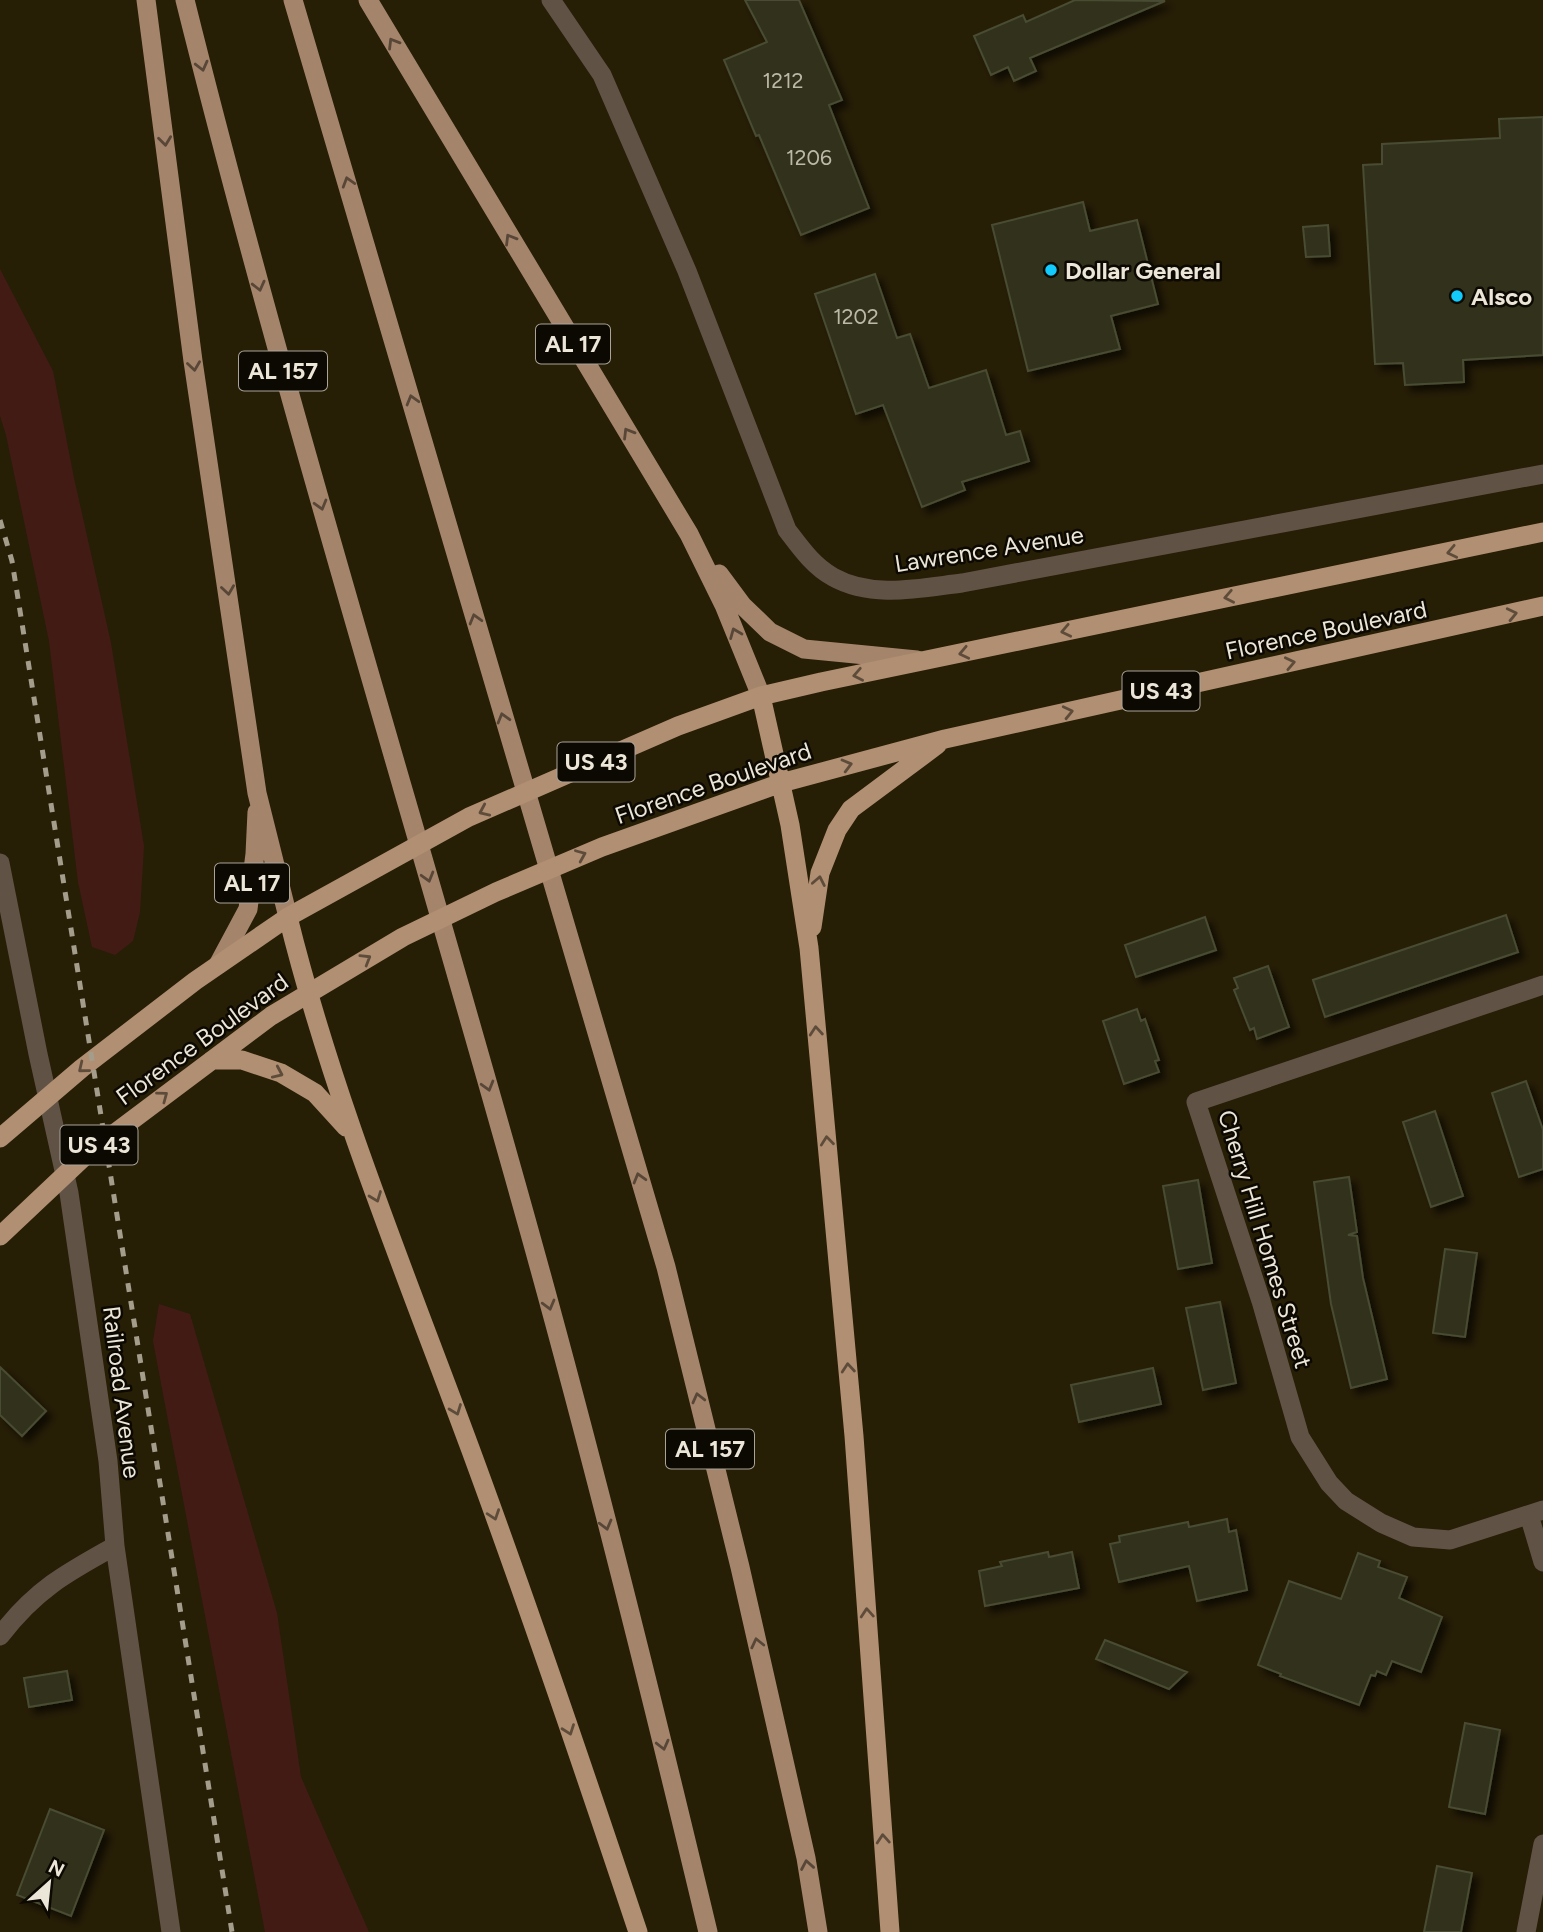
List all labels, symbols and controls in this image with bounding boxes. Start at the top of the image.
one-way arrow [389,38,402,51]
one-way arrow [194,60,208,72]
house number: 1212 [763,68,803,93]
one-way arrow [157,135,172,146]
house number: 1206 [786,145,832,170]
one-way arrow [341,176,356,188]
one-way arrow [505,233,518,246]
place label: Dollar General [1065,256,1221,285]
marker: Dollar General [1043,262,1059,278]
one-way arrow [251,280,265,292]
place label: Alsco [1471,282,1532,311]
marker: Alsco [1449,288,1465,304]
house number: 1202 [833,304,879,329]
road number: AL 17 [536,324,610,364]
road number: AL 157 [239,352,327,390]
one-way arrow [186,360,201,372]
one-way arrow [406,394,421,406]
one-way arrow [623,428,636,441]
one-way arrow [313,499,328,511]
street label: Lawrence Avenue [892,520,1086,578]
one-way arrow [1446,543,1458,558]
one-way arrow [220,584,235,596]
one-way arrow [1223,588,1235,603]
street label: Florence Boulevard [1222,594,1430,666]
one-way arrow [1506,608,1518,622]
one-way arrow [468,613,483,625]
one-way arrow [1060,622,1072,637]
one-way arrow [730,628,744,640]
one-way arrow [958,644,970,659]
one-way arrow [1284,657,1296,672]
one-way arrow [852,666,864,681]
road number: US 43 [1122,671,1200,710]
one-way arrow [1062,706,1074,720]
one-way arrow [497,712,512,724]
street label: Florence Boulevard [611,736,815,830]
road number: US 43 [558,742,634,782]
one-way arrow [841,759,853,774]
one-way arrow [479,803,491,817]
one-way arrow [574,850,586,864]
road number: AL 17 [215,863,289,902]
one-way arrow [420,871,434,883]
one-way arrow [811,875,826,887]
one-way arrow [359,954,372,967]
street label: Florence Boulevard [110,967,294,1111]
one-way arrow [809,1025,824,1037]
one-way arrow [78,1060,91,1072]
one-way arrow [271,1065,283,1079]
one-way arrow [479,1079,494,1091]
one-way arrow [155,1092,168,1104]
street label: Cherry Hill Homes Street [1212,1106,1318,1372]
road number: US 43 [60,1126,138,1164]
one-way arrow [820,1136,835,1147]
one-way arrow [633,1172,648,1184]
one-way arrow [367,1191,381,1203]
one-way arrow [541,1299,555,1311]
street label: Railroad Avenue [97,1304,147,1480]
one-way arrow [841,1362,856,1373]
one-way arrow [692,1392,706,1404]
one-way arrow [448,1404,462,1416]
road number: AL 157 [666,1430,754,1468]
one-way arrow [486,1509,500,1521]
one-way arrow [598,1519,612,1531]
one-way arrow [860,1607,875,1618]
one-way arrow [751,1637,765,1649]
one-way arrow [561,1723,575,1735]
one-way arrow [655,1739,669,1751]
one-way arrow [876,1834,891,1845]
north arrow [14,1848,84,1918]
text: N [45,1855,68,1882]
one-way arrow [800,1859,815,1871]

